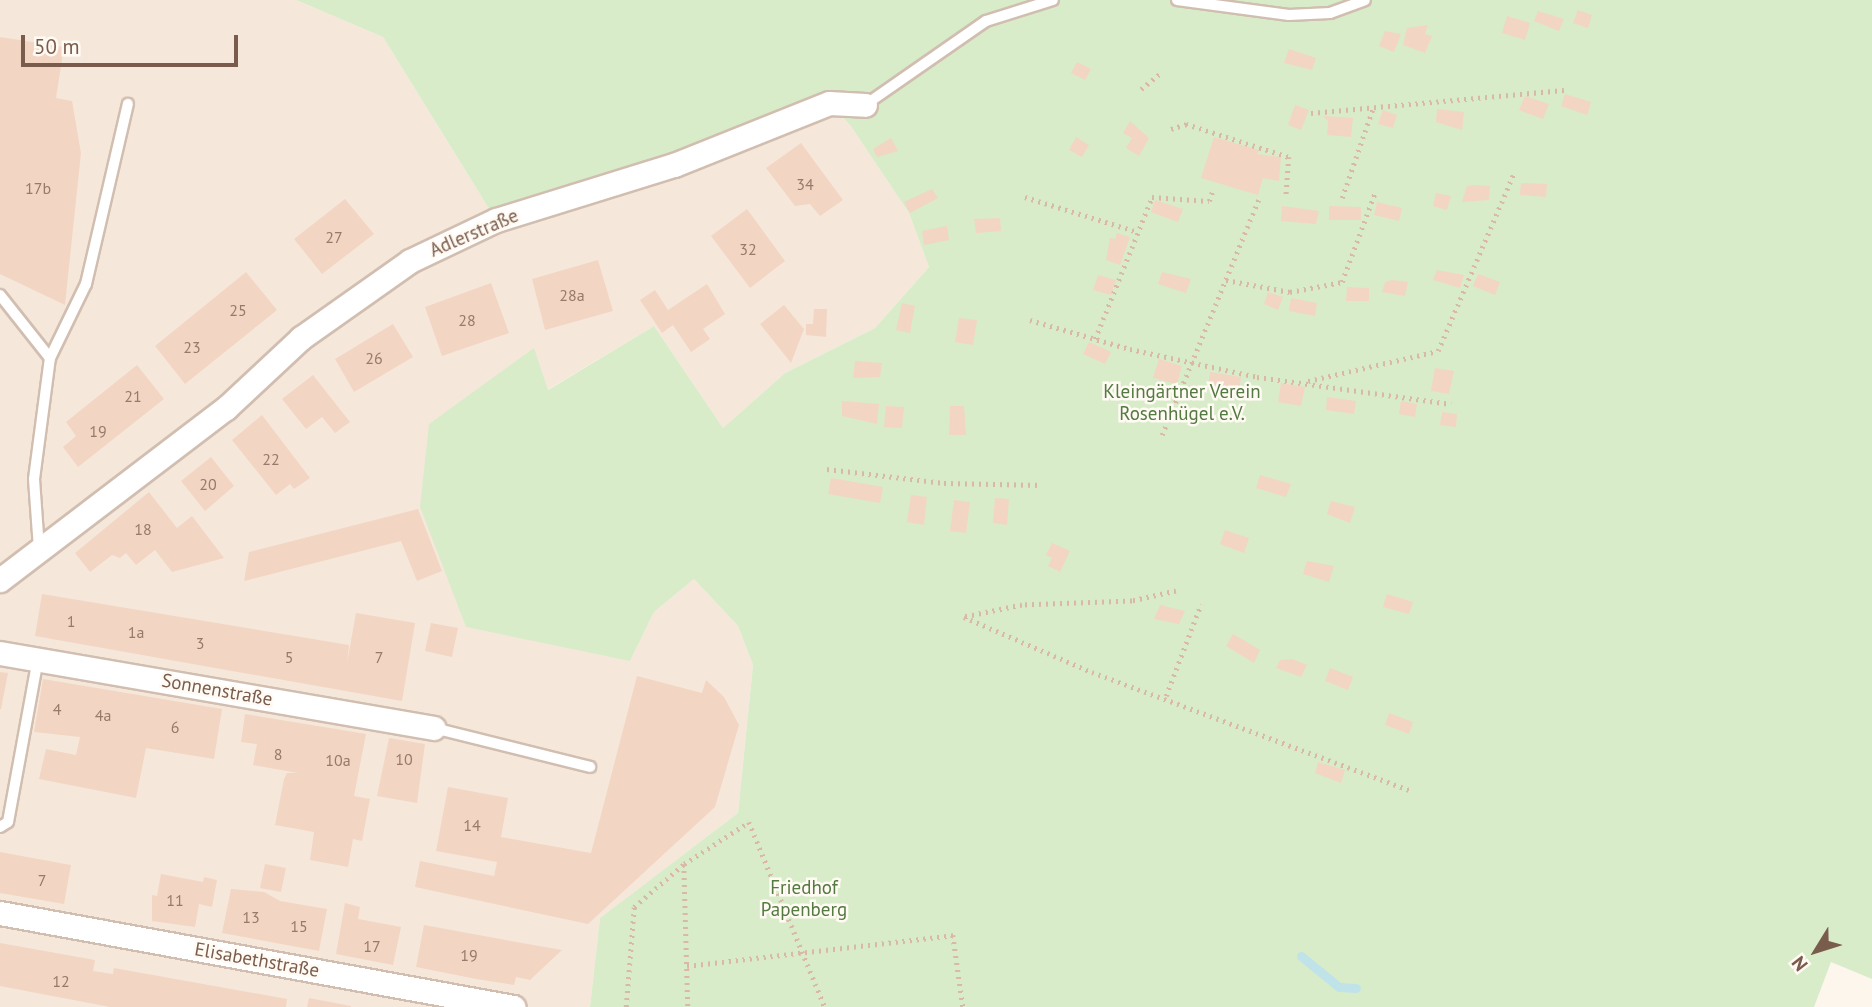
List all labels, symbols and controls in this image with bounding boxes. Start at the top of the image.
scale bar [24,21,242,65]
text: 50 m [34,33,80,60]
house number: 34 [796,174,814,194]
house number: 17b [25,178,51,198]
street label: Adlerstraße [426,204,522,262]
house number: 27 [325,227,343,247]
house number: 32 [739,239,757,259]
house number: 28a [559,285,585,305]
house number: 25 [229,300,247,320]
house number: 28 [458,310,476,330]
house number: 23 [183,337,201,357]
house number: 26 [365,348,383,368]
park label: Kleingärtner Verein Rosenhügel e.V. [1103,381,1261,425]
house number: 21 [124,386,142,406]
house number: 19 [89,421,107,441]
house number: 22 [262,449,280,469]
house number: 20 [199,474,217,494]
house number: 18 [134,519,152,539]
house number: 1 [67,611,75,631]
house number: 1a [128,622,144,642]
house number: 3 [196,633,204,653]
house number: 5 [285,647,293,667]
house number: 7 [375,647,383,667]
street label: Sonnenstraße [160,669,274,711]
house number: 4 [53,699,61,719]
house number: 4a [95,705,111,725]
house number: 6 [171,717,179,737]
house number: 8 [274,744,282,764]
house number: 10 [395,749,413,769]
house number: 10a [325,750,351,770]
house number: 14 [463,815,481,835]
house number: 7 [38,870,46,890]
park label: Friedhof Papenberg [761,877,847,921]
house number: 11 [166,890,184,910]
house number: 13 [242,907,260,927]
house number: 15 [290,916,308,936]
north arrow [1781,916,1851,986]
house number: 17 [363,936,381,956]
street label: Elisabethstraße [193,938,321,982]
house number: 19 [460,945,478,965]
text: N [1786,952,1813,976]
house number: 12 [52,971,70,991]

